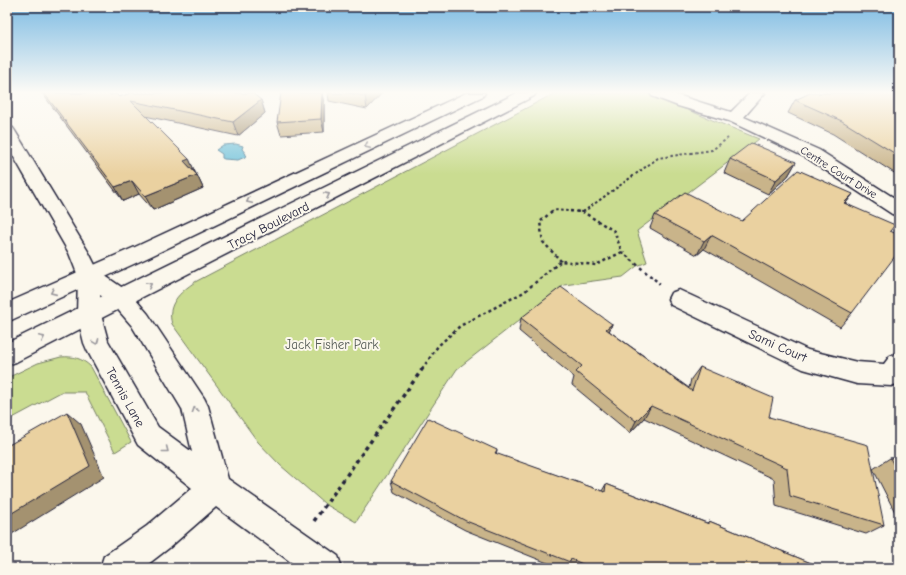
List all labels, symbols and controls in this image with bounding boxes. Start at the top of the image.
one-way arrow [363,141,371,149]
street label: Centre Court Drive [798,144,880,201]
one-way arrow [323,192,331,200]
one-way arrow [246,196,253,204]
street label: Tracy Boulevard [225,198,311,252]
one-way arrow [145,282,152,290]
one-way arrow [50,287,57,295]
street label: Sami Court [746,326,810,366]
one-way arrow [38,335,45,343]
park label: Jack Fisher Park [285,337,379,352]
one-way arrow [92,338,100,345]
street label: Tennis Lane [103,365,148,430]
one-way arrow [191,406,200,413]
one-way arrow [161,445,168,452]

